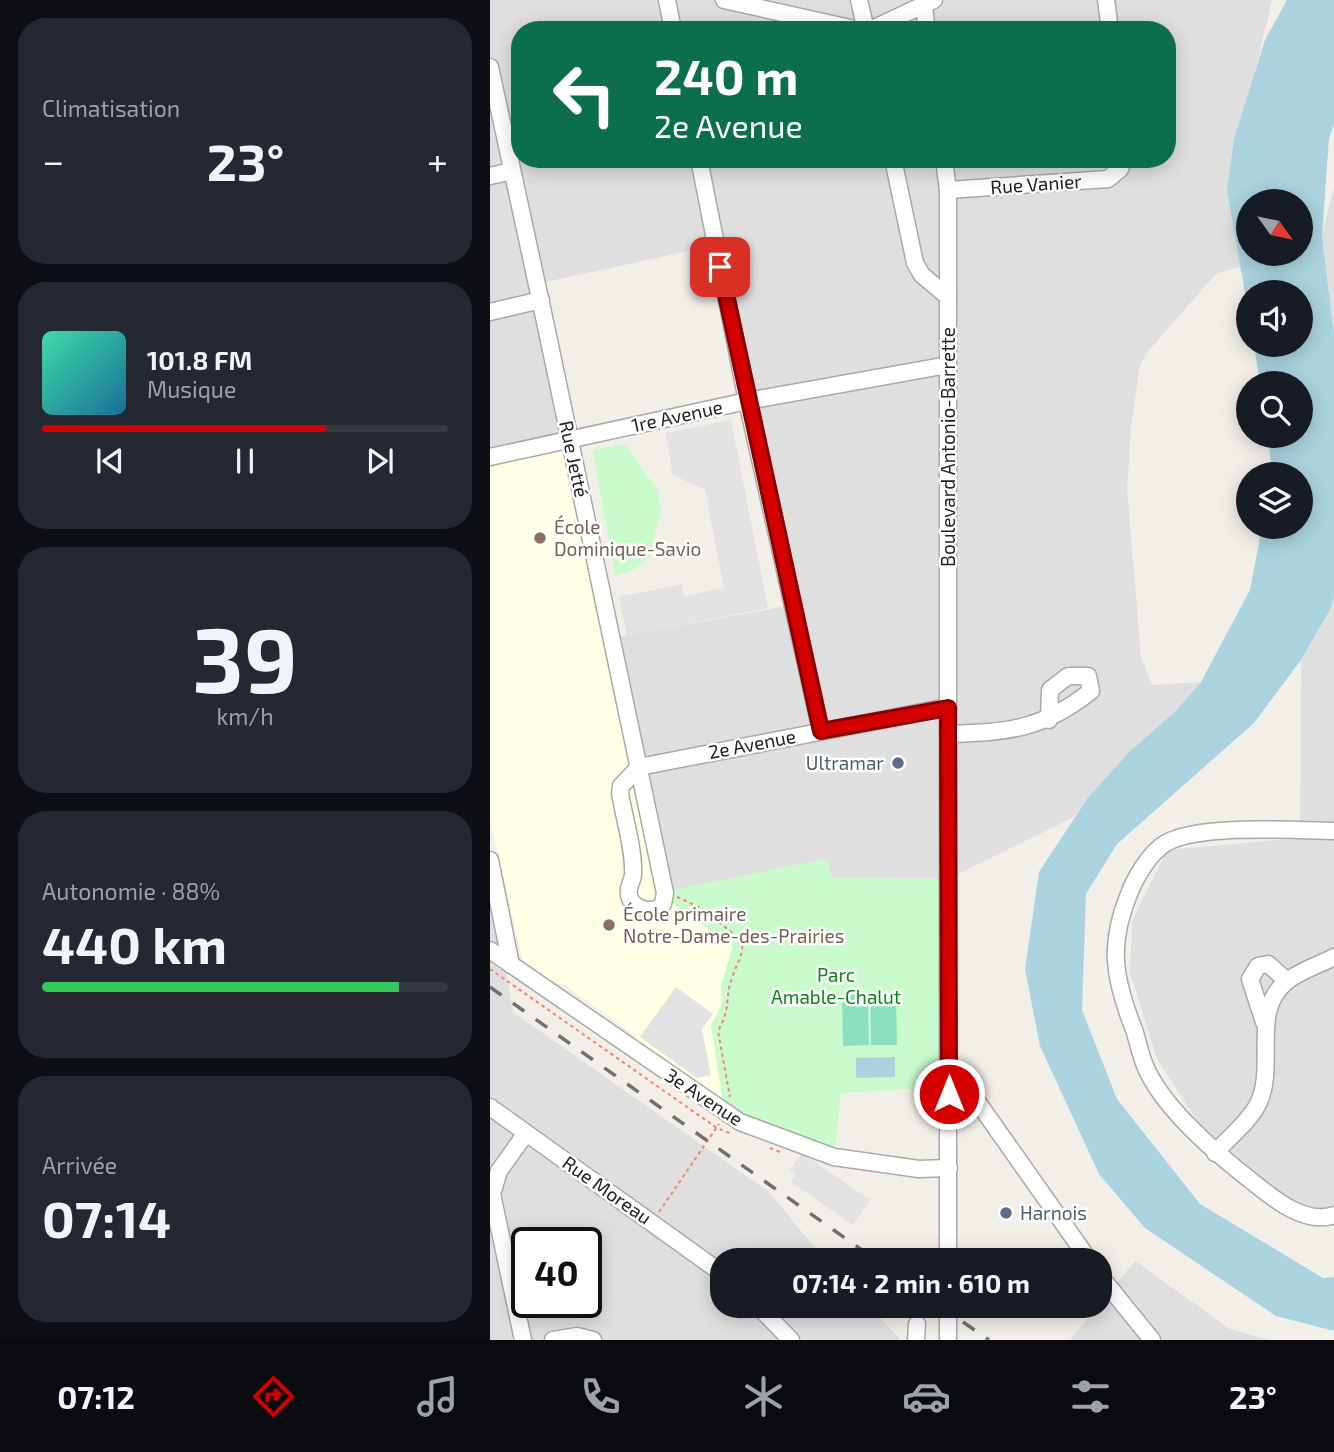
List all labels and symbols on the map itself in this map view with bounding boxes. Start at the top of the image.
street label: Rue Vanier [989,169,1083,198]
north arrow [1236,189,1312,266]
pin [690,237,750,297]
street label: Boulevard Antonio-Barrette [936,327,959,567]
street label: 1re Avenue [629,395,725,436]
street label: Rue Jetté [555,418,594,499]
place label: École Dominique-Savio [554,515,701,560]
marker: École Dominique-Savio [532,530,548,546]
street label: 2e Avenue [706,724,797,763]
place label: Ultramar [806,751,884,774]
marker: Ultramar [890,755,906,771]
place label: École primaire Notre-Dame-des-Prairies [623,902,844,947]
marker: École primaire Notre-Dame-des-Prairies [601,917,617,933]
park label: Parc Amable-Chalut [771,963,901,1008]
position arrow [912,1057,986,1131]
street label: 3e Avenue [661,1063,748,1130]
street label: Rue Moreau [558,1151,656,1229]
place label: Harnois [1020,1201,1087,1224]
marker: Harnois [998,1205,1014,1221]
speed limit sign: 40 [511,1227,602,1318]

